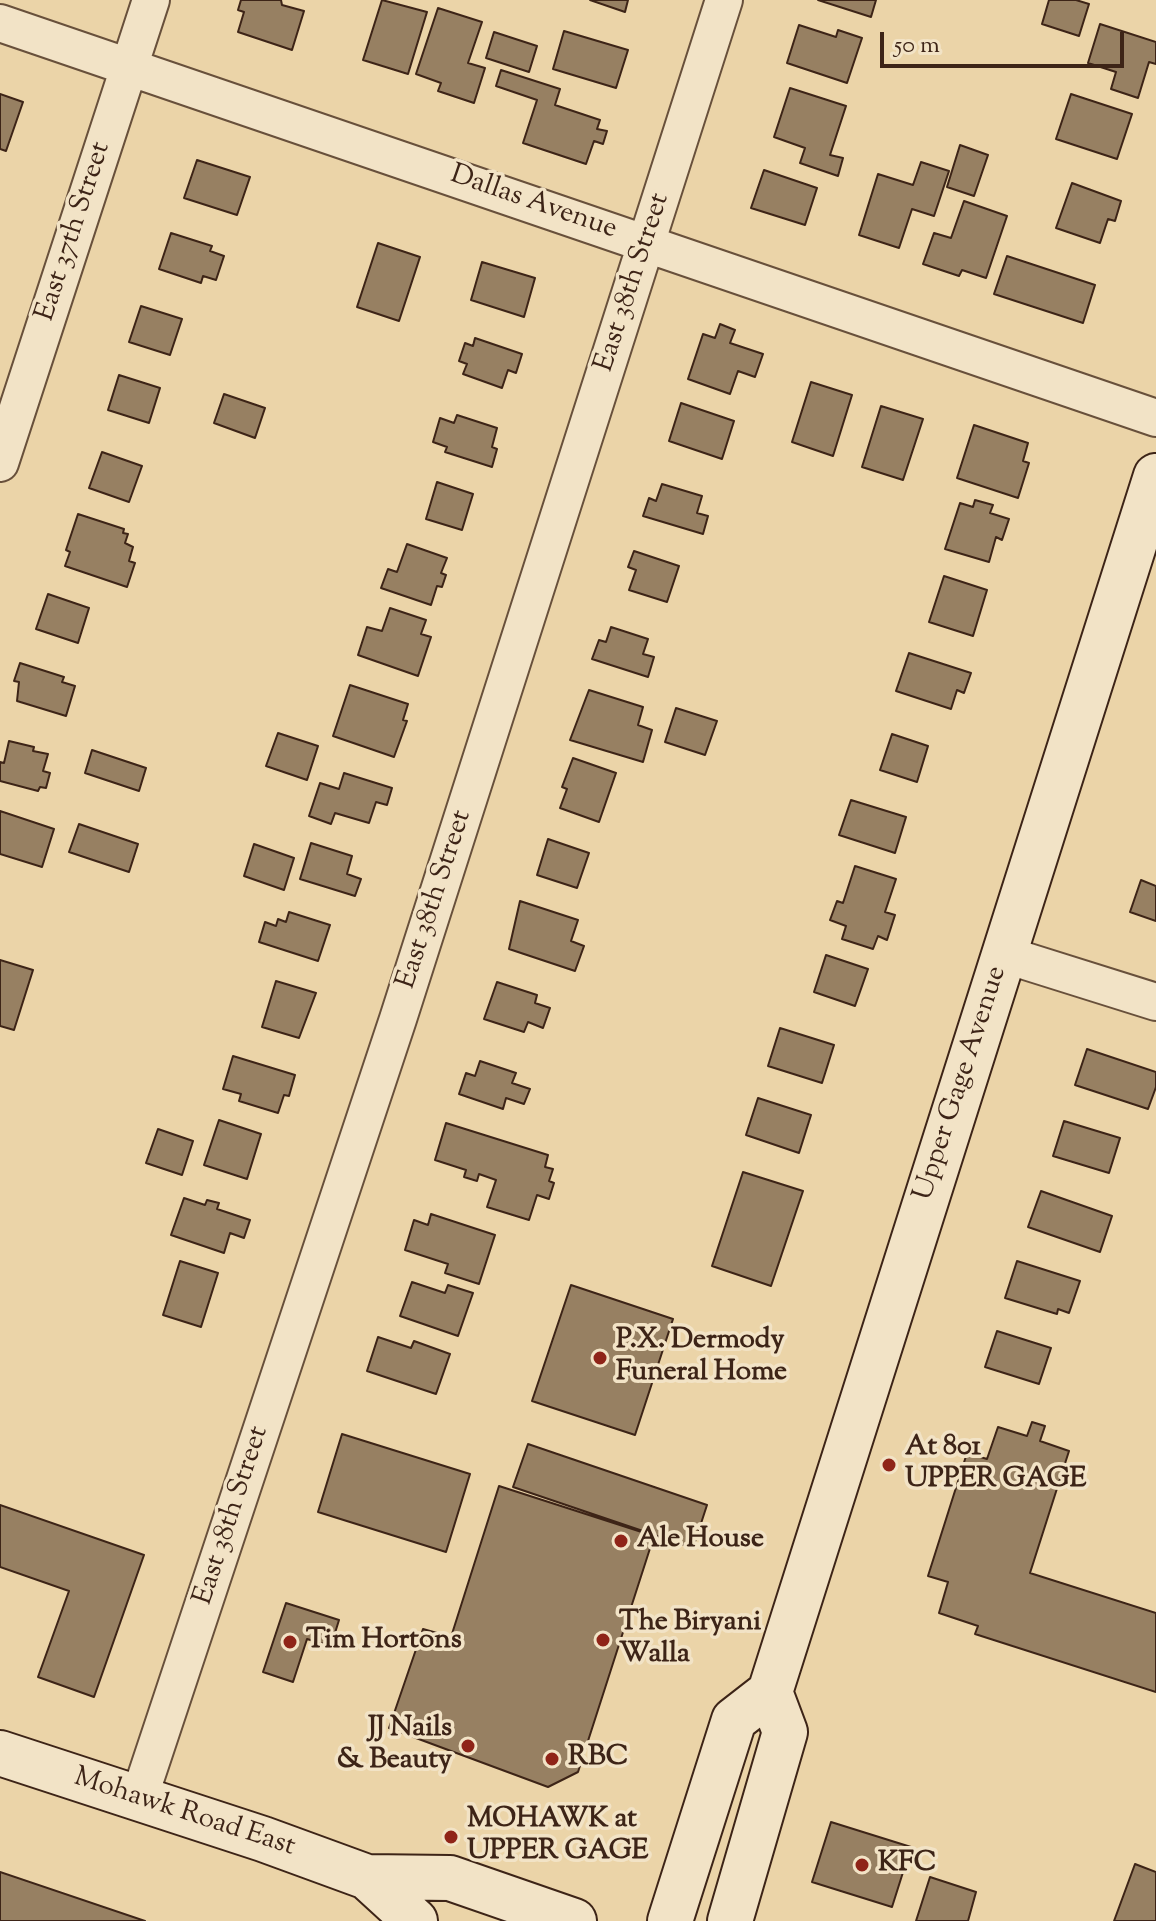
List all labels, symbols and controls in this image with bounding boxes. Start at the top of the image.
scale bar [884,16,1128,66]
text: 50 m [894,29,940,63]
street label: East 37th Street [30,138,120,326]
street label: Dallas Avenue [445,160,621,248]
street label: East 38th Street [589,189,679,377]
street label: East 38th Street [391,806,481,994]
street label: Upper Gage Avenue [908,962,1016,1206]
place label: P.X. Dermody Funeral Home [616,1325,787,1391]
marker: P.X. Dermody Funeral Home [591,1349,609,1367]
street label: East 38th Street [188,1422,278,1610]
place label: At 801 UPPER GAGE [905,1432,1086,1498]
marker: At 801 UPPER GAGE [880,1456,898,1474]
place label: Ale House [637,1524,764,1558]
marker: Ale House [612,1532,630,1550]
place label: The Biryani Walla [619,1607,761,1673]
place label: Tim Hortons [306,1625,462,1659]
marker: The Biryani Walla [594,1631,612,1649]
marker: Tim Hortons [281,1633,299,1651]
place label: JJ Nails & Beauty [337,1713,452,1779]
marker: JJ Nails & Beauty [459,1737,477,1755]
place label: RBC [568,1742,628,1776]
marker: RBC [543,1750,561,1768]
street label: Mohawk Road East [69,1762,299,1866]
place label: MOHAWK at UPPER GAGE [467,1804,648,1870]
marker: MOHAWK at UPPER GAGE [442,1828,460,1846]
place label: KFC [878,1848,936,1882]
marker: KFC [853,1856,871,1874]

